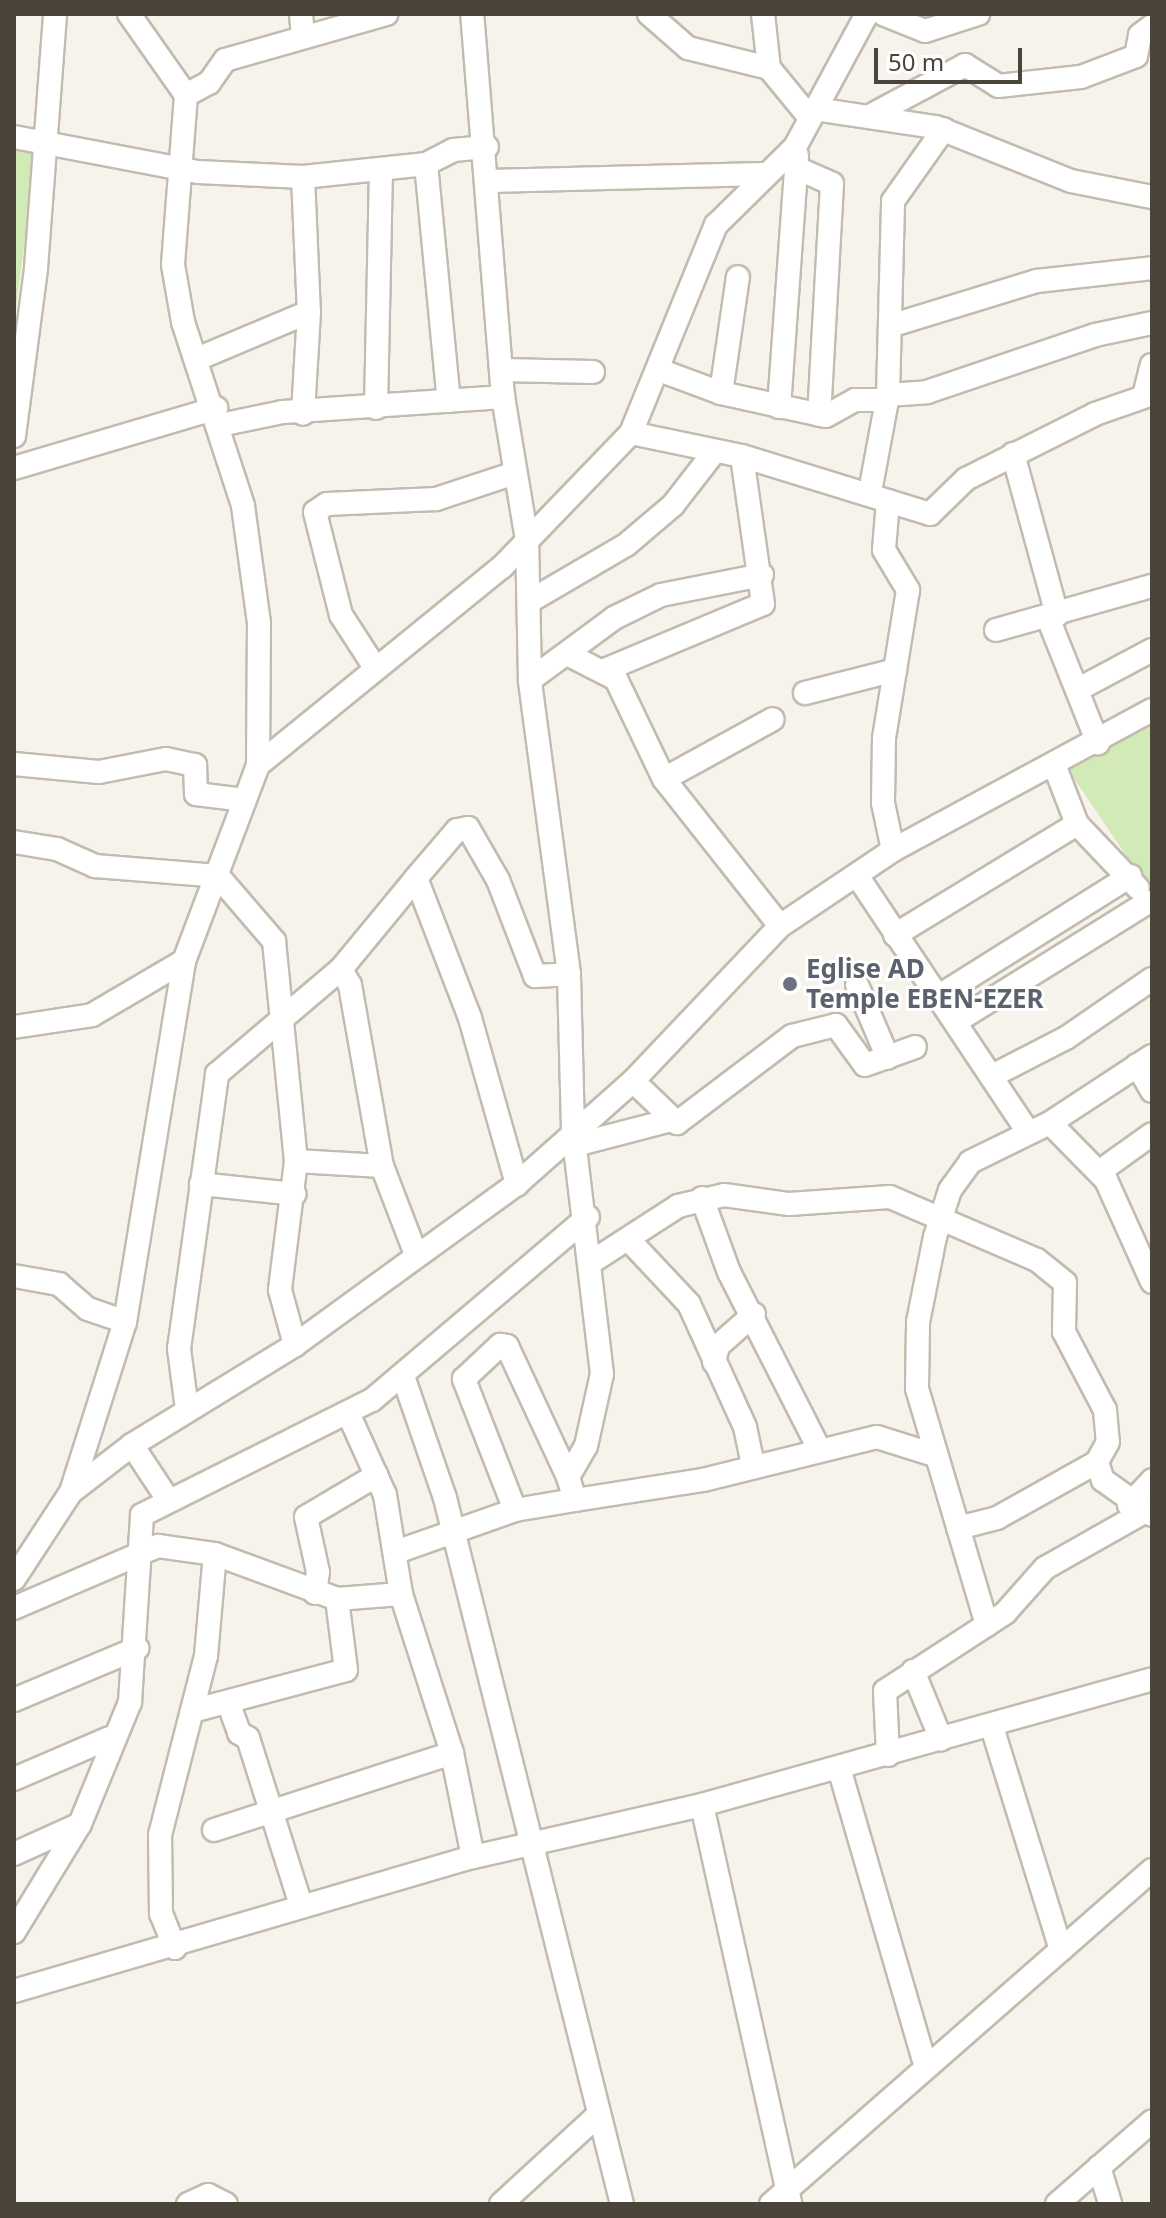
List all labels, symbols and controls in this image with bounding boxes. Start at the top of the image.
scale bar [878,32,1026,82]
text: 50 m [888,45,944,78]
place label: Eglise AD Temple EBEN-EZER [806,953,1044,1014]
marker: Eglise AD Temple EBEN-EZER [781,975,799,993]

